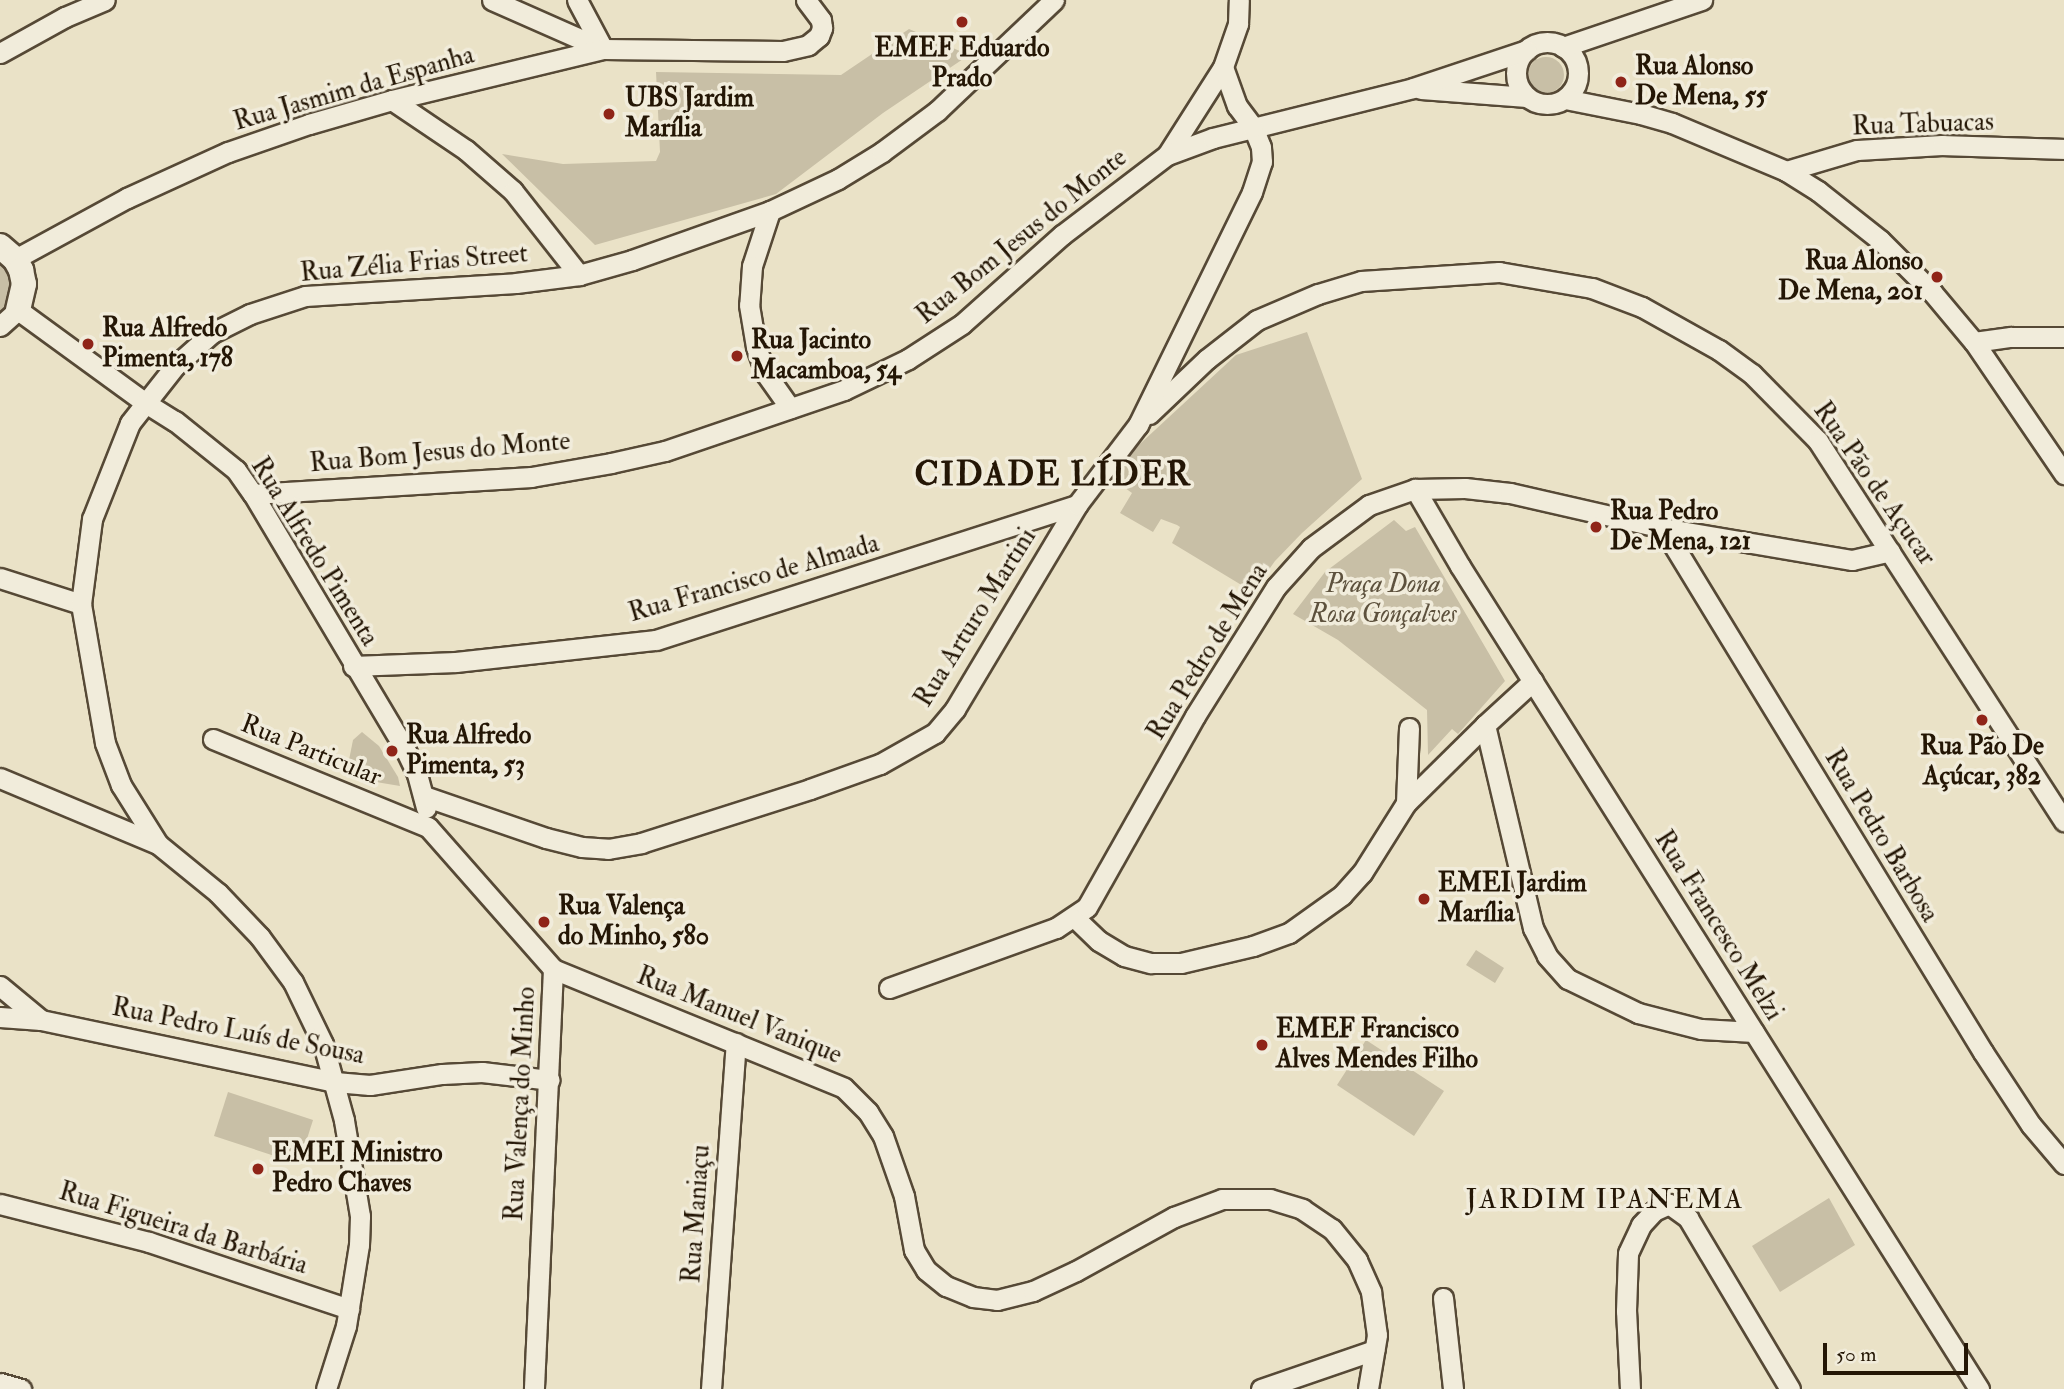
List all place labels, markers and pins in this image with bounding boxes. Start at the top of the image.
marker: EMEF Eduardo Prado [954,14,970,30]
place label: EMEF Eduardo Prado [875,33,1049,94]
place label: Rua Alonso De Mena, 55 [1635,51,1767,112]
marker: Rua Alonso De Mena, 55 [1613,74,1629,90]
place label: UBS Jardim Marília [625,83,754,144]
marker: UBS Jardim Marília [599,104,619,124]
place label: Rua Alonso De Mena, 201 [1778,246,1923,308]
marker: Rua Alonso De Mena, 201 [1929,269,1945,285]
place label: Rua Alfredo Pimenta, 178 [102,313,233,374]
place label: Rua Jacinto Macamboa, 54 [751,325,901,386]
marker: Rua Alfredo Pimenta, 178 [80,336,96,352]
marker: Rua Jacinto Macamboa, 54 [729,348,745,364]
place label: Rua Pedro De Mena, 121 [1610,496,1751,558]
marker: Rua Pedro De Mena, 121 [1588,519,1604,535]
marker: Rua Pão De Açúcar, 382 [1974,712,1990,728]
place label: Rua Alfredo Pimenta, 53 [406,720,531,782]
place label: Rua Pão De Açúcar, 382 [1920,731,2044,792]
marker: Rua Alfredo Pimenta, 53 [384,743,400,759]
place label: EMEI Jardim Marília [1438,868,1587,930]
place label: Rua Valença do Minho, 580 [558,891,709,953]
marker: EMEI Jardim Marília [1416,891,1432,907]
marker: Rua Valença do Minho, 580 [536,914,552,930]
place label: EMEF Francisco Alves Mendes Filho [1276,1014,1478,1076]
marker: EMEF Francisco Alves Mendes Filho [1254,1037,1270,1053]
place label: EMEI Ministro Pedro Chaves [272,1138,442,1200]
marker: EMEI Ministro Pedro Chaves [250,1161,266,1177]

